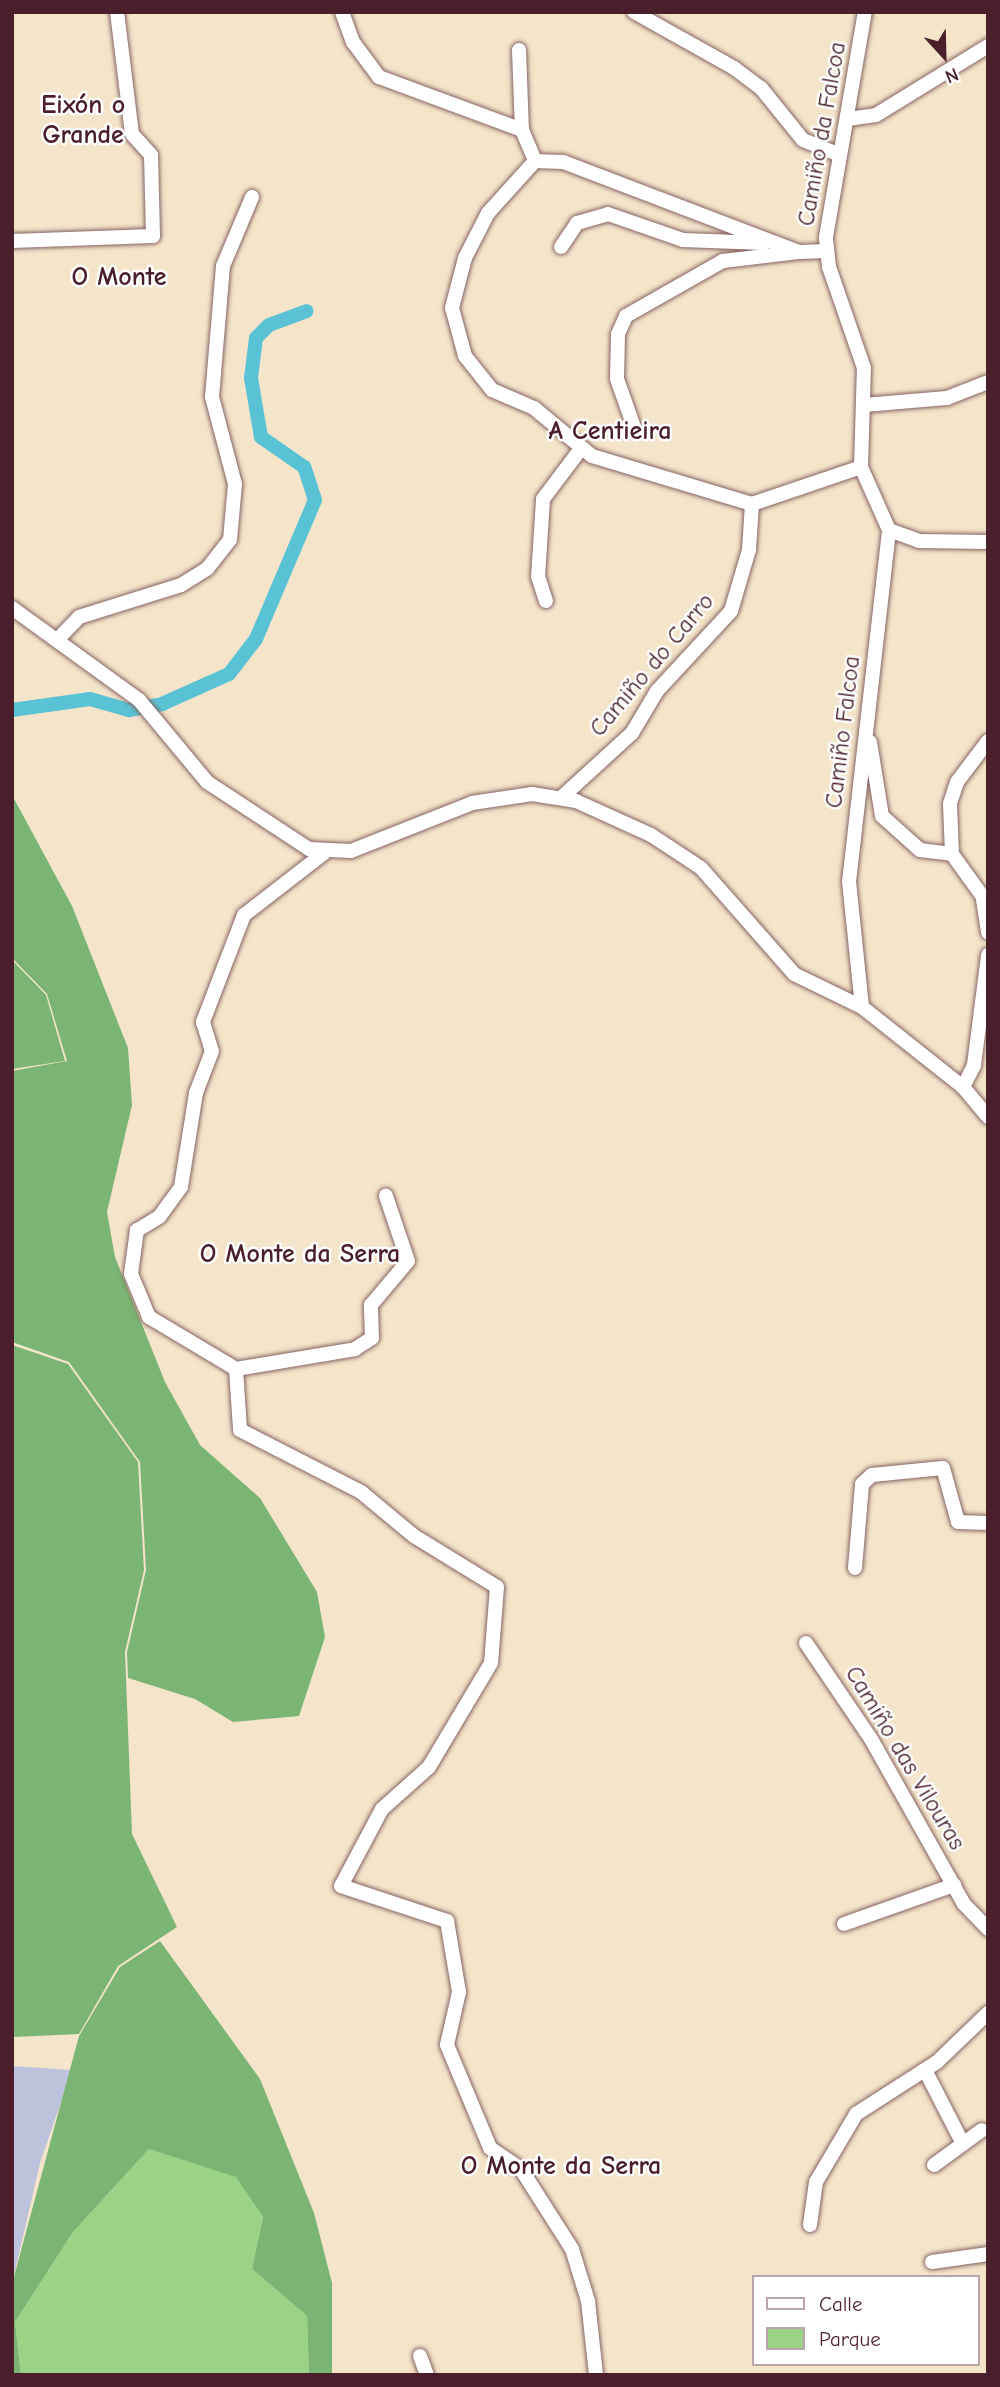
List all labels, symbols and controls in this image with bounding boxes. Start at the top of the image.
north arrow [909,21,979,91]
street label: Camiño da Falcoa [792,40,852,228]
text: N [942,63,962,88]
district label: Eixón o Grande [41,90,125,152]
district label: O Monte [71,262,167,294]
district label: A Centieira [549,416,671,448]
street label: Camiño do Carro [584,587,720,743]
street label: Camiño Falcoa [819,654,867,810]
district label: O Monte da Serra [200,1239,400,1271]
street label: Camiño das Vilouras [839,1661,971,1855]
district label: O Monte da Serra [461,2151,661,2183]
legend [752,2275,979,2366]
text: Calle [819,2292,862,2316]
text: Parque [819,2327,881,2351]

